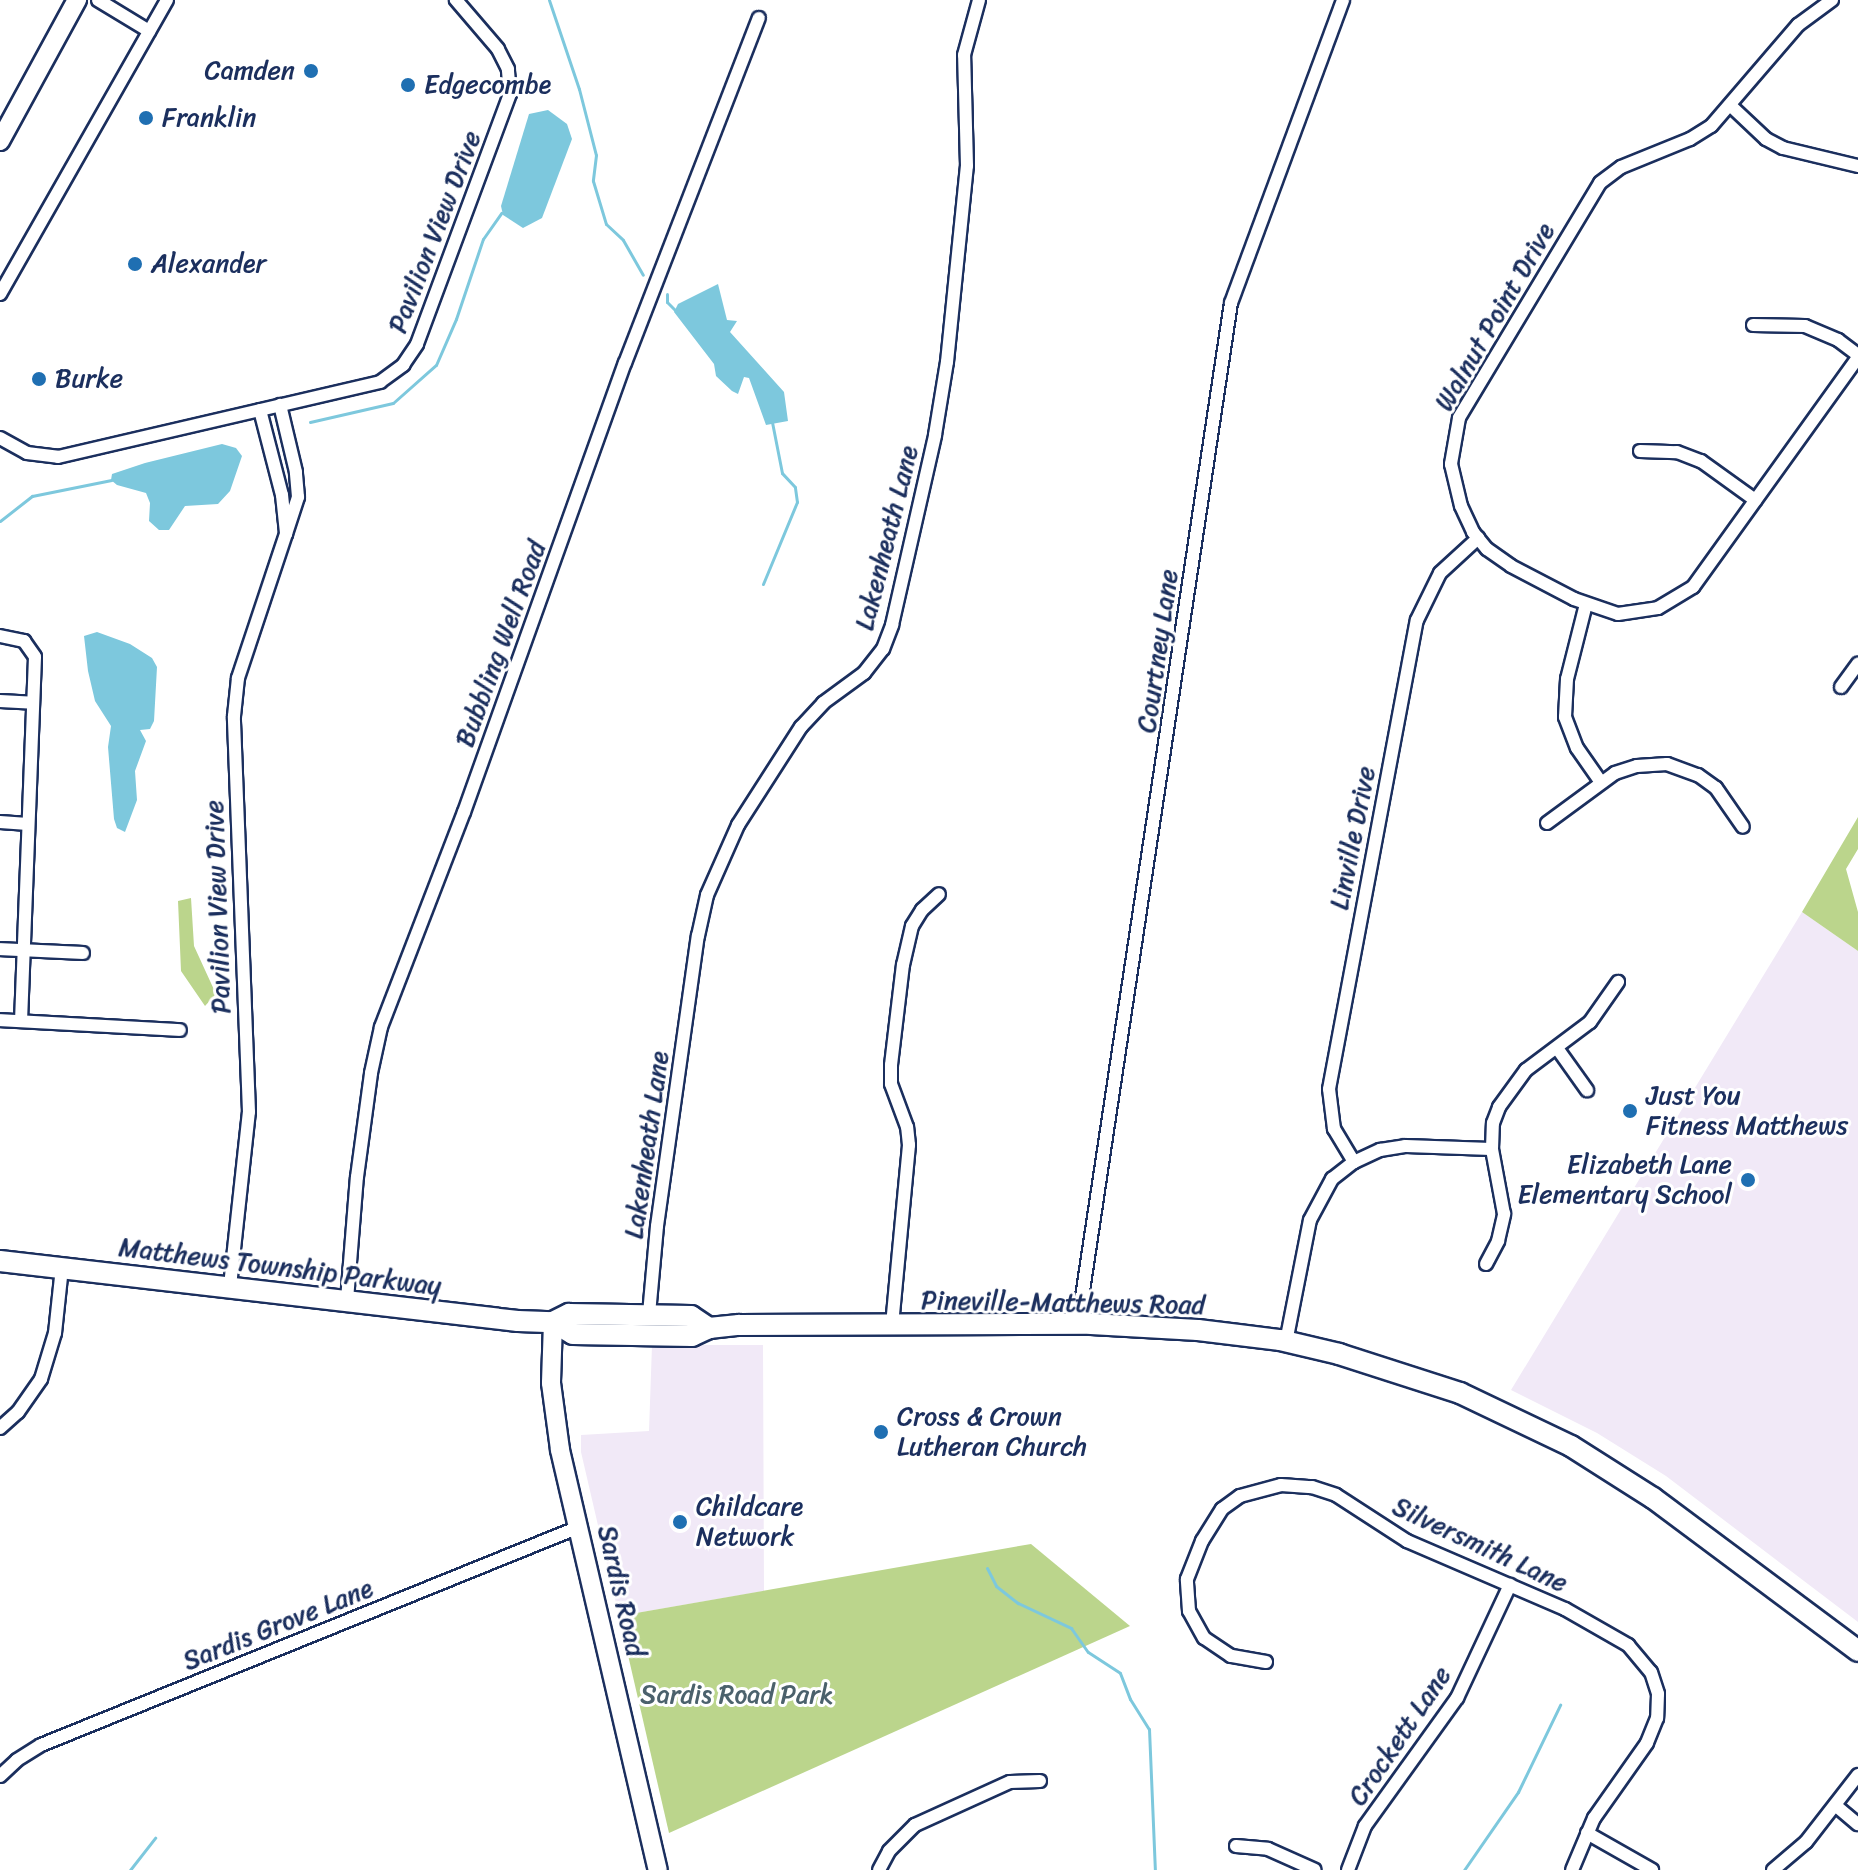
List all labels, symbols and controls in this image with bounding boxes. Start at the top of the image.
place label: Camden [205,55,295,87]
marker: Camden [302,62,320,80]
place label: Edgecombe [424,69,551,101]
marker: Edgecombe [399,76,417,94]
place label: Franklin [162,102,256,134]
marker: Franklin [137,109,155,127]
street label: Pavilion View Drive [382,125,488,339]
street label: Walnut Point Drive [1428,217,1562,417]
place label: Alexander [151,248,266,280]
marker: Alexander [126,255,144,273]
place label: Burke [55,363,123,395]
marker: Burke [30,370,48,388]
street label: Lakenheath Lane [849,442,925,634]
street label: Bubbling Well Road [449,536,553,752]
street label: Courtney Lane [1131,567,1185,735]
street label: Linville Drive [1324,764,1382,912]
street label: Pavilion View Drive [199,798,237,1016]
street label: Lakenheath Lane [618,1049,676,1241]
place label: Just You Fitness Matthews [1646,1080,1847,1142]
marker: Just You Fitness Matthews [1621,1102,1639,1120]
place label: Elizabeth Lane Elementary School [1517,1149,1732,1210]
marker: Elizabeth Lane Elementary School [1739,1171,1757,1189]
street label: Matthews Township Parkway [117,1232,443,1302]
street label: Pineville-Matthews Road [921,1285,1205,1321]
place label: Cross & Crown Lutheran Church [897,1401,1087,1462]
marker: Cross & Crown Lutheran Church [872,1423,890,1441]
place label: Childcare Network [696,1491,803,1552]
street label: Silversmith Lane [1388,1491,1572,1599]
marker: Childcare Network [671,1513,689,1531]
street label: Sardis Road [591,1522,651,1660]
street label: Sardis Grove Lane [178,1573,378,1677]
street label: Crockett Lane [1342,1661,1458,1811]
park label: Sardis Road Park [640,1679,834,1711]

